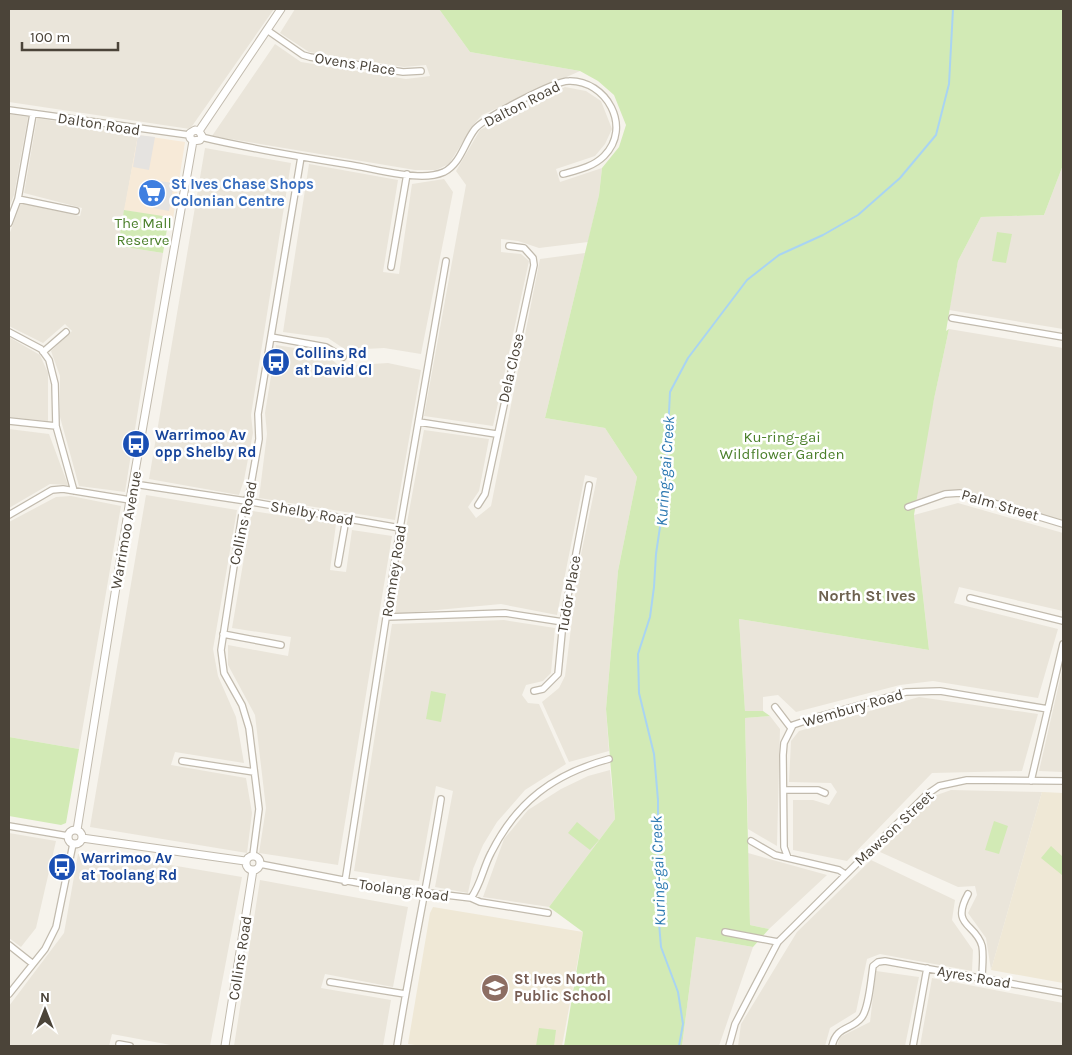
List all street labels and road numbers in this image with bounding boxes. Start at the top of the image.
street label: Ovens Place [313,49,397,79]
street label: Dalton Road [481,77,563,131]
street label: Dalton Road [56,109,142,139]
street label: Dela Close [494,331,528,405]
street label: Warrimoo Avenue [107,469,145,591]
street label: Collins Road [225,479,261,567]
street label: Palm Street [959,485,1041,525]
street label: Shelby Road [269,497,355,529]
street label: Romney Road [378,524,410,618]
street label: Tudor Place [553,554,585,634]
street label: Wembury Road [801,685,905,731]
street label: Mawson Street [851,786,938,869]
street label: Toolang Road [358,875,450,905]
street label: Collins Road [224,914,256,1002]
street label: Ayres Road [936,962,1012,992]

